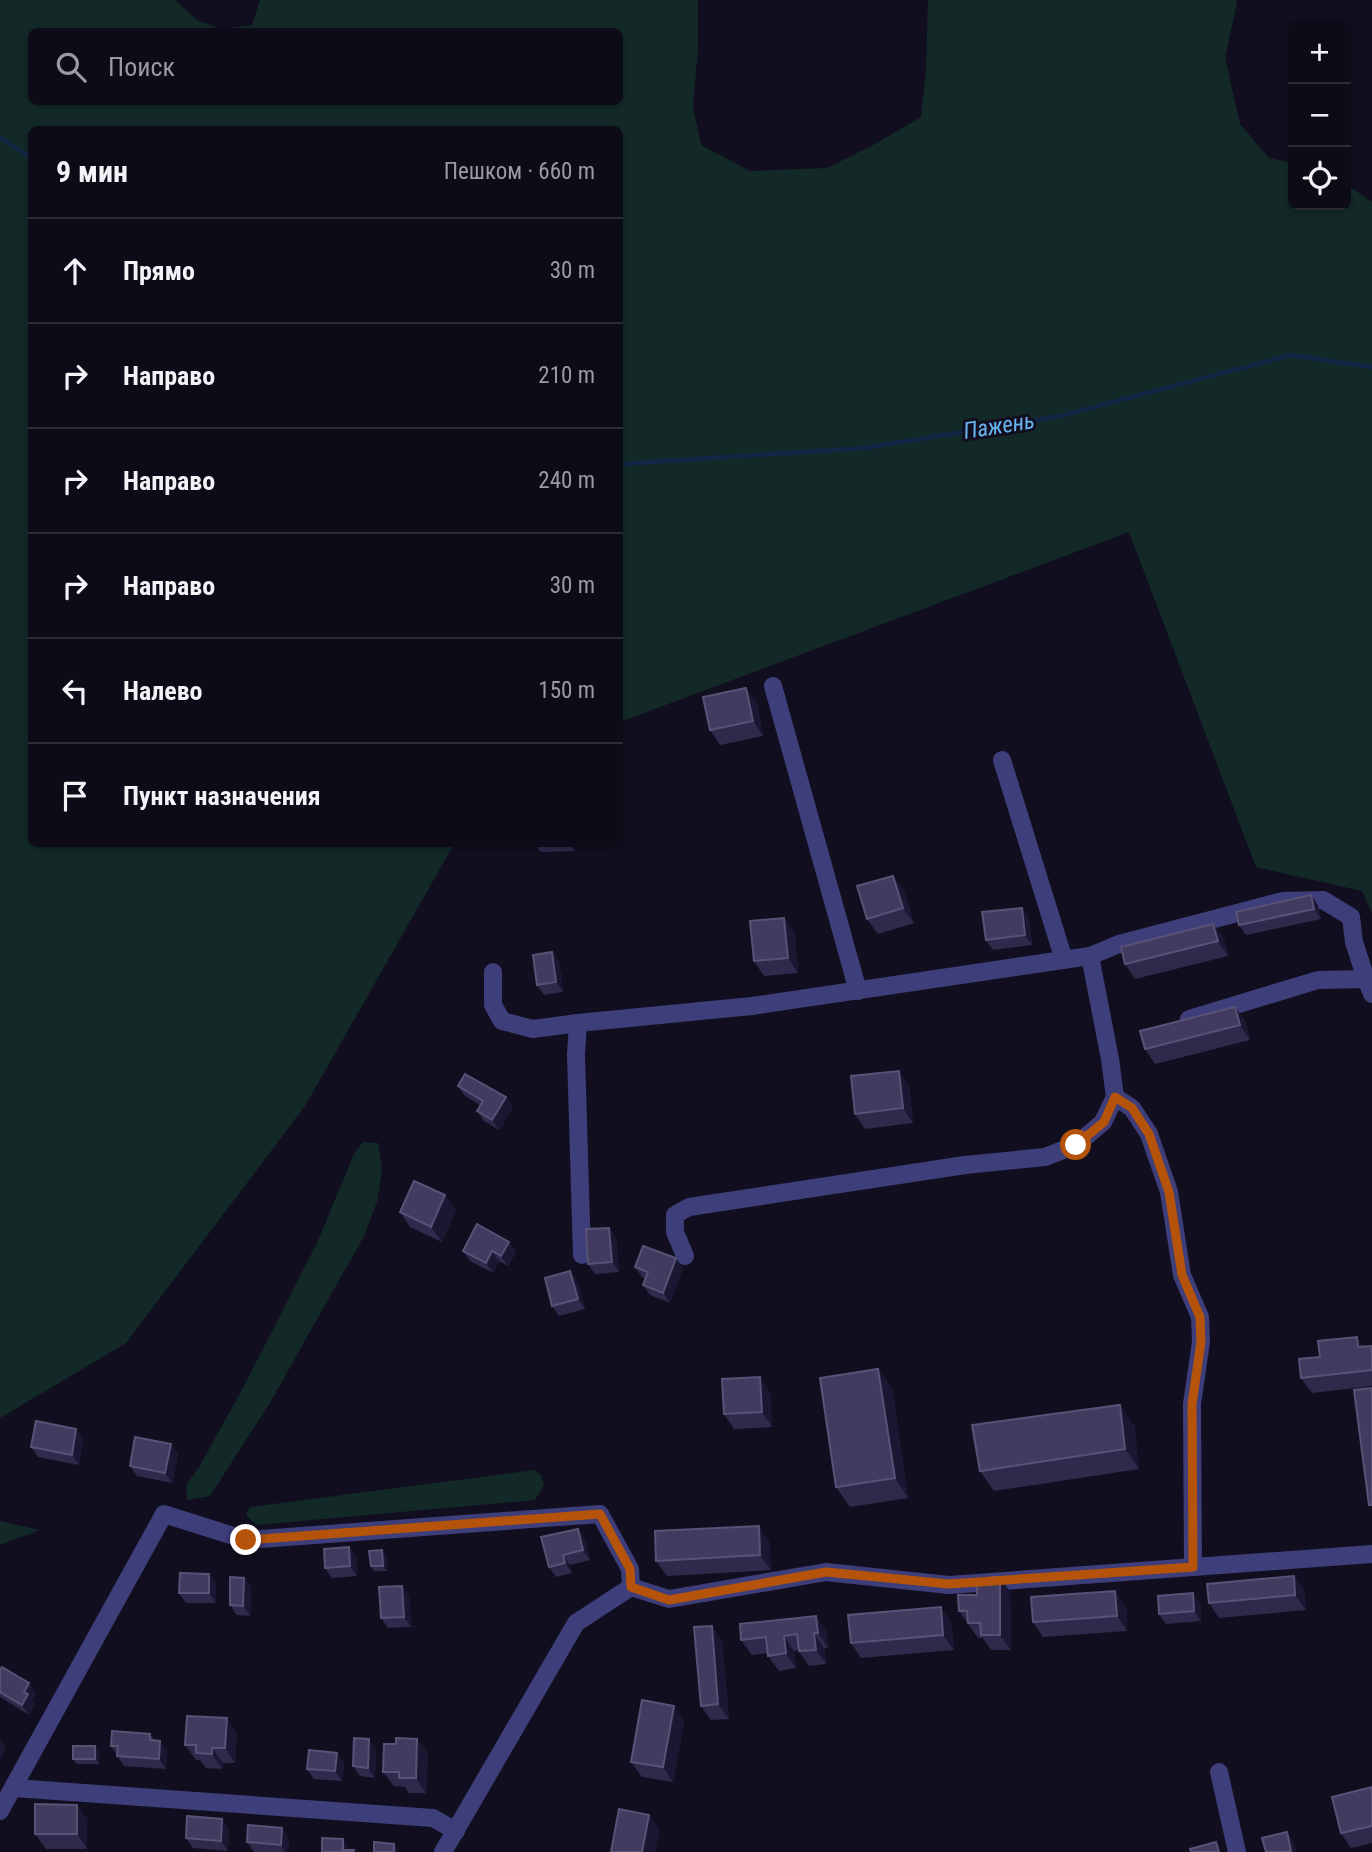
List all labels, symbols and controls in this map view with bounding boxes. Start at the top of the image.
map controls [1288,21,1351,210]
button: + [1288,21,1351,84]
search box [28,28,623,105]
icon: search [52,48,90,86]
text: Поиск [108,52,175,82]
button: − [1288,84,1351,147]
button: locate [1288,147,1351,210]
text: 9 мин [56,154,128,189]
text: Пешком · 660 m [444,158,595,185]
icon: ahead [56,252,94,290]
text: Прямо [123,256,195,286]
text: 30 m [550,257,595,284]
icon: right [56,357,94,395]
text: Направо [123,361,215,391]
text: 210 m [538,362,595,389]
water label: Пажень [962,407,1036,445]
icon: right [56,462,94,500]
text: Направо [123,466,215,496]
text: 240 m [538,467,595,494]
icon: right [56,567,94,605]
text: Направо [123,571,215,601]
text: 30 m [550,572,595,599]
icon: left [56,672,94,710]
text: Налево [123,676,203,706]
text: 150 m [538,677,595,704]
icon: arrive [56,777,94,815]
text: Пункт назначения [123,781,321,811]
route start [1060,1129,1091,1160]
route end [230,1524,261,1555]

